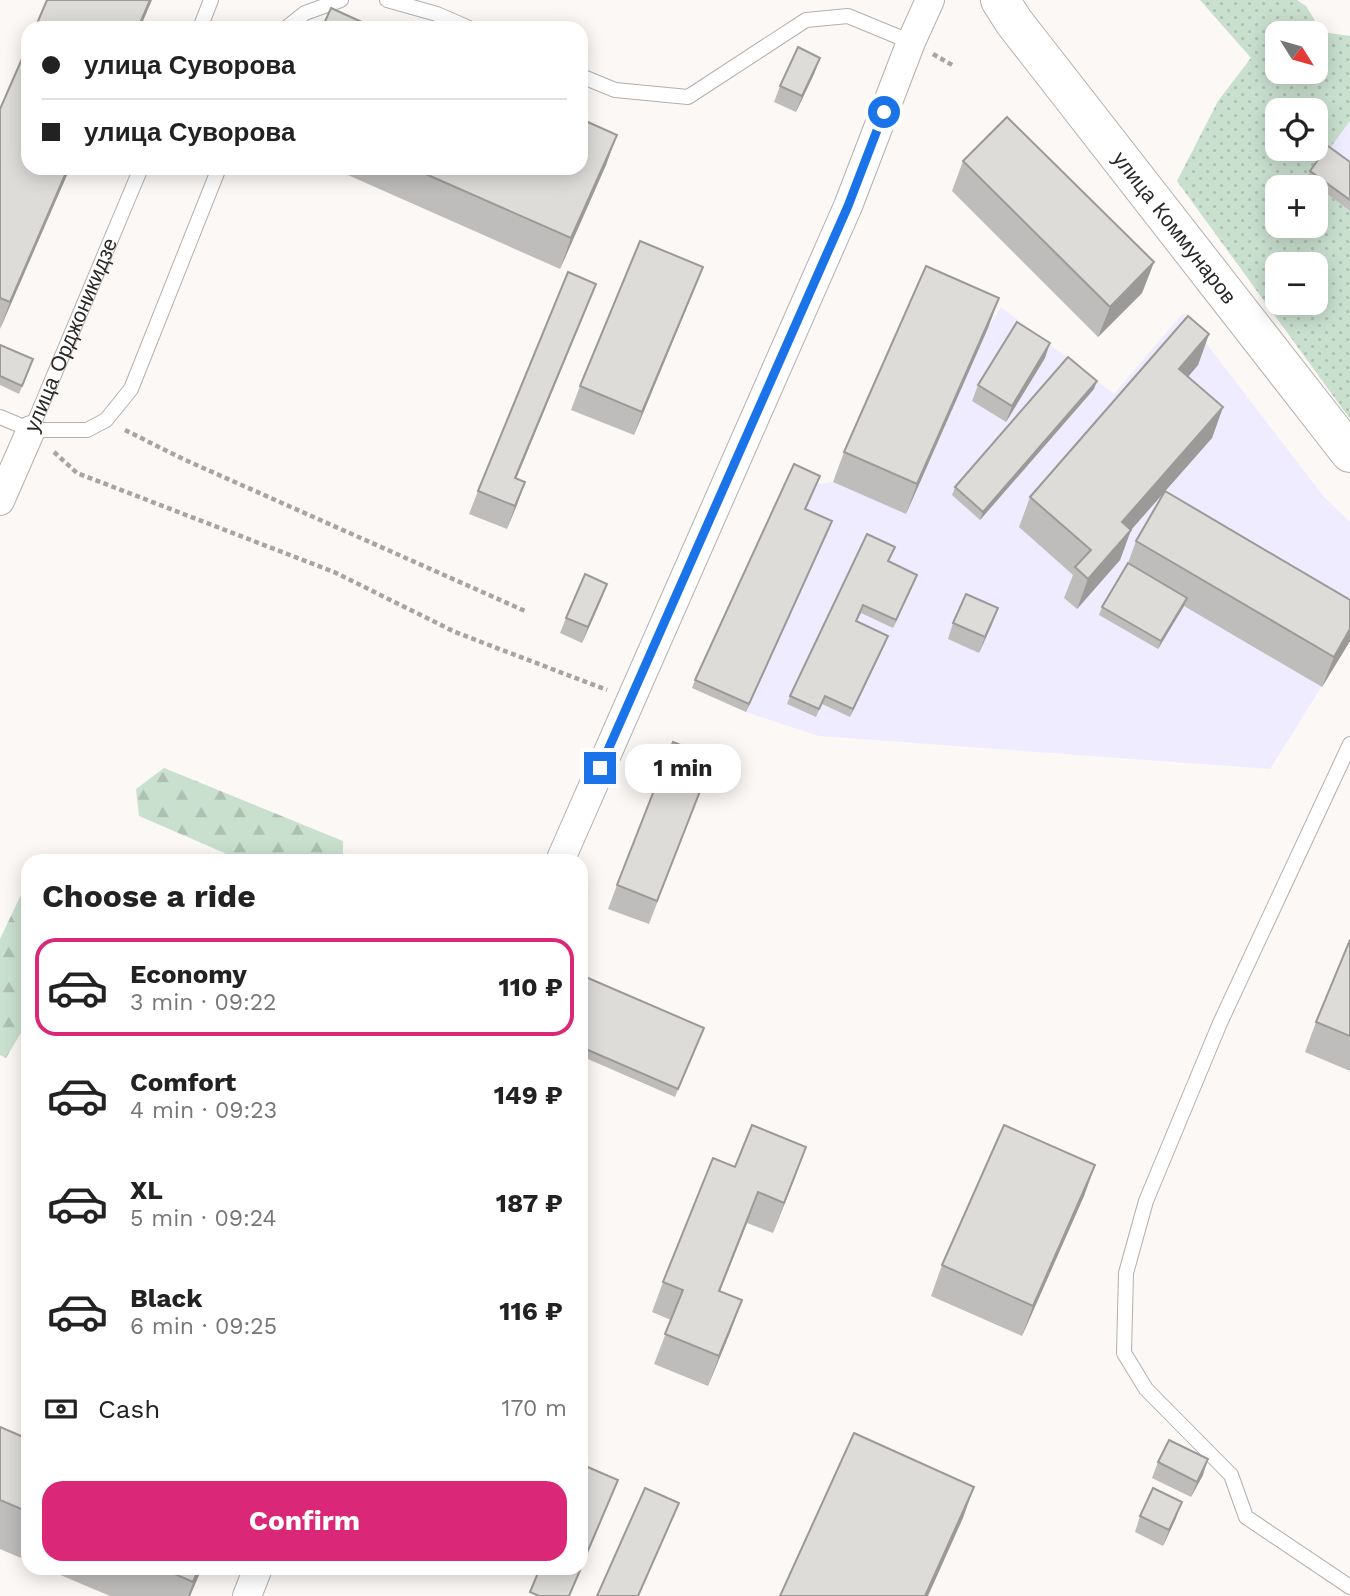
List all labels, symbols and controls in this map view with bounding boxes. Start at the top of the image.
north arrow [1265,21,1328,84]
map controls [1265,21,1328,315]
text: улица Суворова [84,50,295,80]
route start [868,96,900,128]
button: locate [1265,98,1328,161]
text: улица Суворова [84,117,295,147]
street label: улица Коммунаров [1108,146,1242,309]
button: + [1265,175,1328,238]
street label: улица Орджоникидзе [19,234,122,436]
button: − [1265,252,1328,315]
callout: 1 min [624,744,740,792]
route end [584,752,616,784]
text: 1 min [653,755,713,782]
text: Choose a ride [42,877,256,915]
icon: car [46,956,109,1019]
text: Economy [130,959,247,989]
text: 110 ₽ [499,972,563,1002]
text: 3 min · 09:22 [130,989,277,1016]
icon: car [46,1064,109,1127]
text: Comfort [130,1067,236,1097]
text: 149 ₽ [494,1080,563,1110]
text: 4 min · 09:23 [130,1097,277,1124]
icon: car [46,1172,109,1235]
text: XL [130,1175,163,1205]
text: 187 ₽ [496,1188,563,1218]
text: 5 min · 09:24 [130,1205,276,1232]
icon: car [46,1280,109,1343]
text: Black [130,1283,202,1313]
text: 116 ₽ [499,1296,563,1326]
text: 6 min · 09:25 [130,1313,277,1340]
icon: cash [42,1390,80,1428]
text: Cash [98,1394,160,1424]
text: 170 m [502,1395,567,1422]
button: Confirm [42,1481,567,1561]

